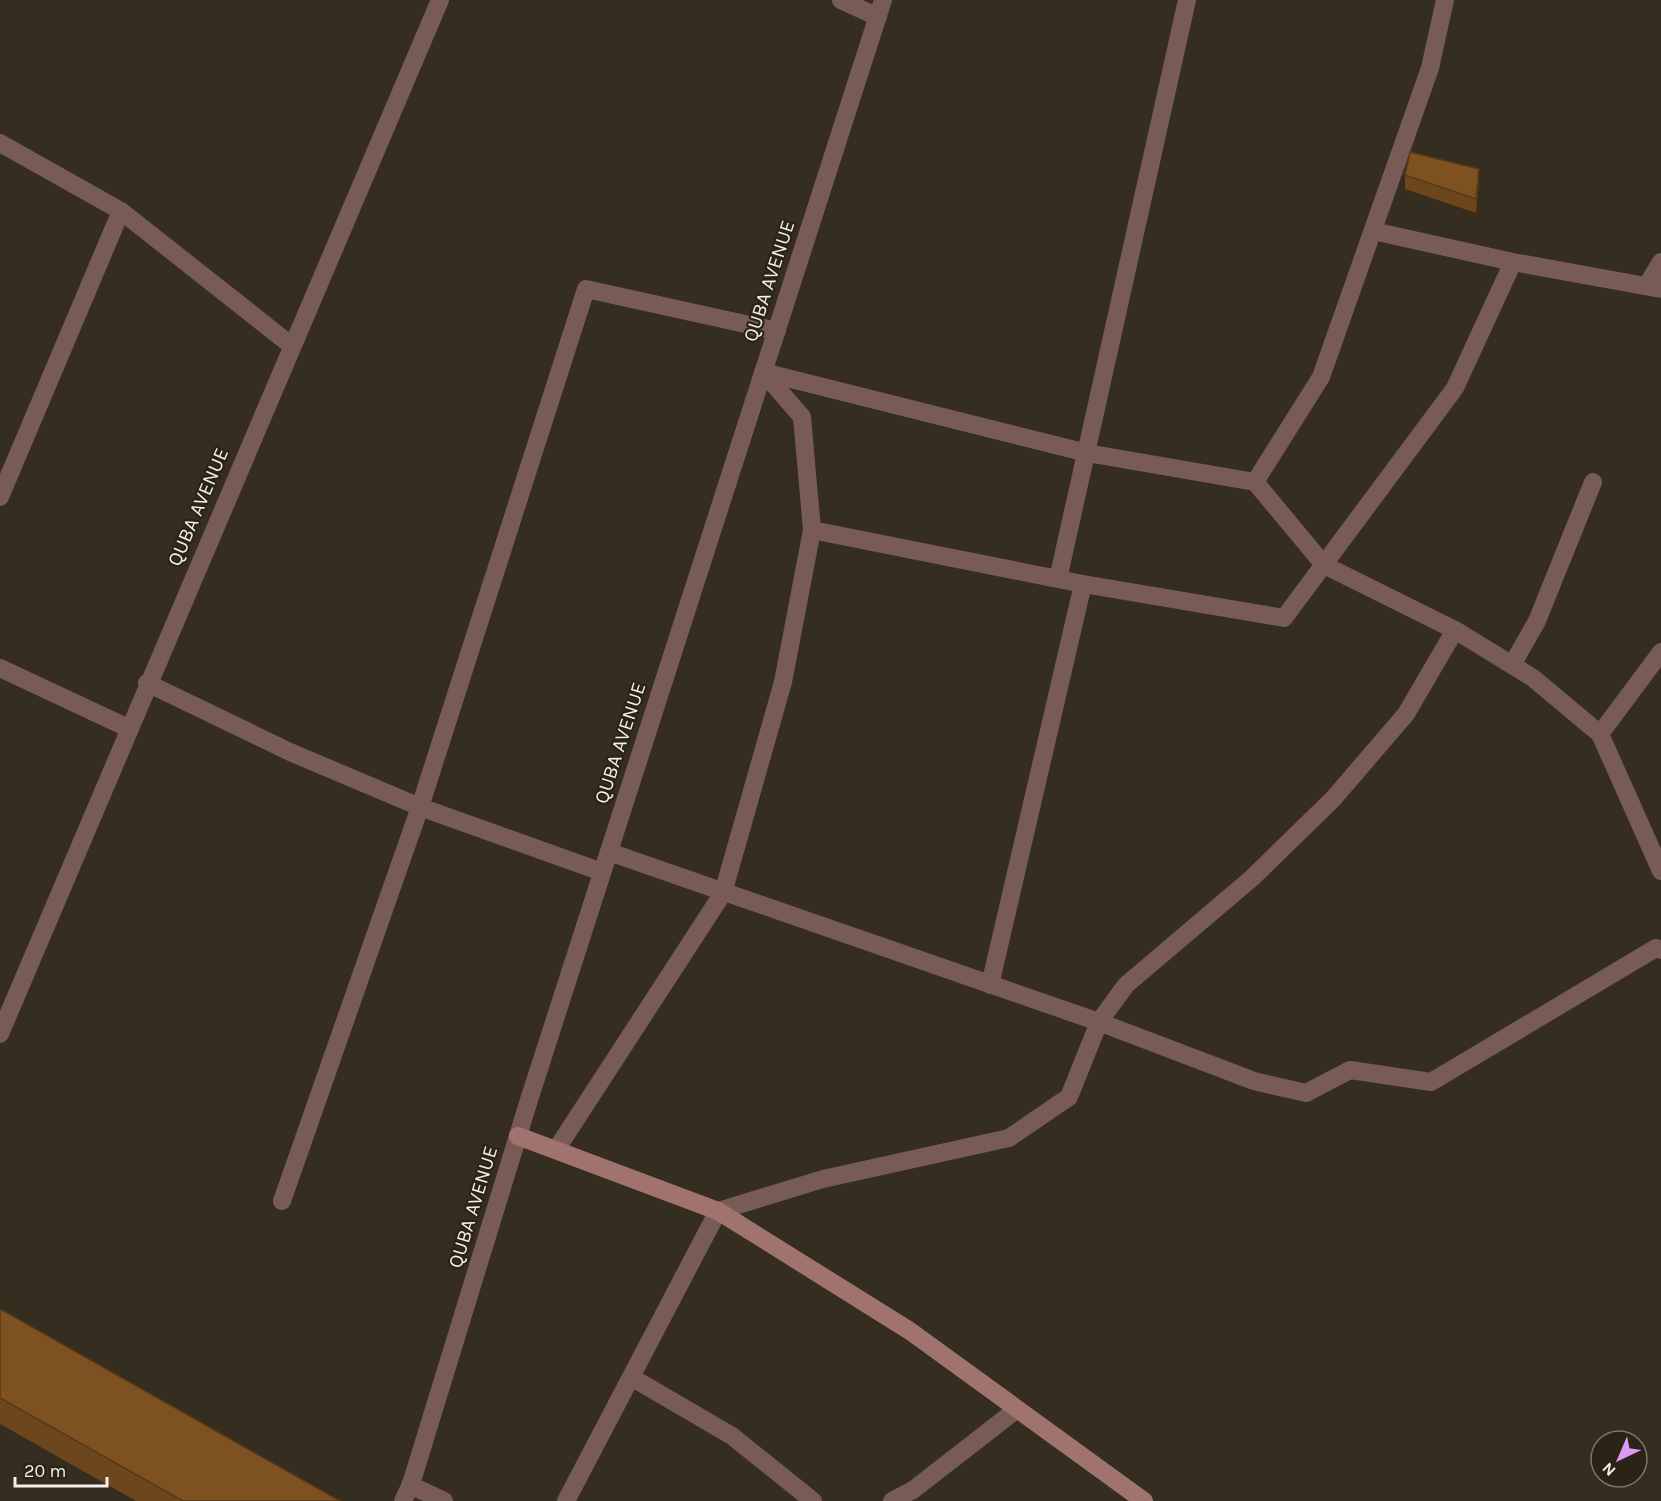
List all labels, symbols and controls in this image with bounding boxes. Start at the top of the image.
street label: QUBA AVENUE [739,217,799,345]
street label: QUBA AVENUE [163,444,233,570]
street label: QUBA AVENUE [590,679,650,807]
street label: QUBA AVENUE [444,1143,502,1271]
north arrow [1589,1429,1649,1489]
scale bar [15,1450,106,1488]
text: N [1598,1459,1620,1480]
text: 20 m [24,1460,66,1482]

